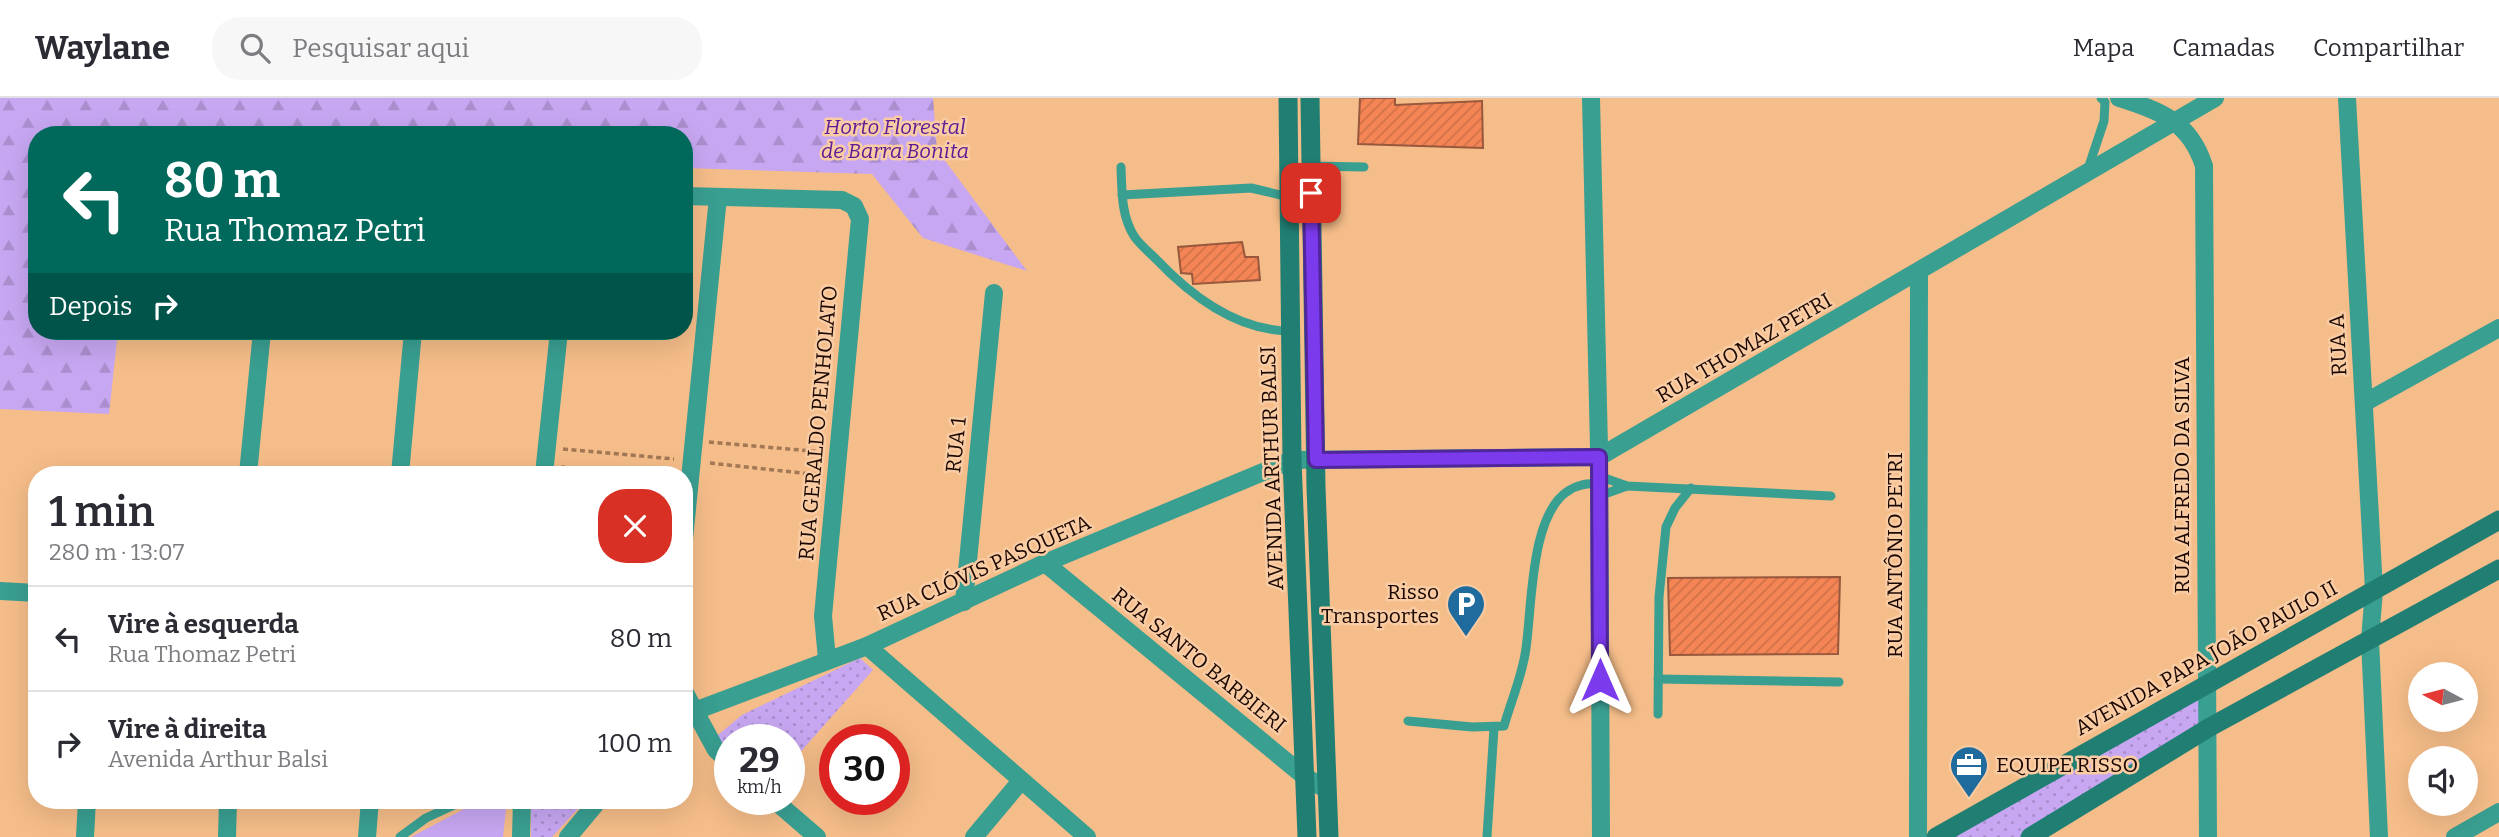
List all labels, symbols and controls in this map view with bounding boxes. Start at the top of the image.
search box [212,17,702,80]
text: Waylane [35,28,170,68]
icon: search [236,29,274,67]
text: Pesquisar aqui [292,33,469,64]
text: Mapa [2073,34,2134,62]
text: Camadas [2172,34,2275,62]
text: Compartilhar [2313,34,2464,62]
park label: Horto Florestal de Barra Bonita [821,114,969,164]
text: 80 m [164,151,280,210]
icon: left [49,154,140,245]
pin [1281,163,1341,223]
icon: arrive [1292,174,1330,212]
text: Rua Thomaz Petri [164,211,426,249]
street label: RUA GERALDO PENHOLATO [793,284,843,562]
icon: right [146,287,184,325]
street label: RUA THOMAZ PETRI [1652,287,1836,409]
text: Depois [49,291,132,322]
street label: RUA A [2323,313,2353,377]
street label: AVENIDA ARTHUR BALSI [1255,345,1289,591]
street label: RUA ALFREDO DA SILVA [2169,356,2195,593]
street label: RUA 1 [940,416,972,474]
street label: RUA ANTÔNIO PETRI [1882,452,1908,658]
text: 1 min [49,487,155,537]
button: close [598,489,672,563]
street label: RUA CLÓVIS PASQUETA [873,509,1095,627]
text: 280 m · 13:07 [49,538,184,566]
street label: AVENIDA PAPA JOÃO PAULO II [2070,575,2342,741]
place label: Risso Transportes [1321,579,1439,629]
street label: RUA SANTO BARBIERI [1107,582,1291,738]
parking icon: Risso Transportes [1445,583,1487,638]
text: Vire à esquerda [108,609,299,640]
icon: left [49,620,87,658]
text: 80 m [610,623,672,654]
text: Rua Thomaz Petri [108,640,296,668]
position arrow [1563,643,1637,717]
north arrow [2408,662,2478,732]
map controls [2408,662,2478,816]
text: Vire à direita [108,714,267,745]
speed limit sign: 30 [819,724,910,815]
icon: right [49,725,87,763]
text: 100 m [598,728,672,759]
text: 29 [739,739,780,781]
office icon: EQUIPE RISSO [1948,744,1990,799]
text: Avenida Arthur Balsi [108,745,328,773]
button: sound [2408,746,2478,816]
place label: EQUIPE RISSO [1996,752,2138,778]
text: km/h [737,776,782,798]

